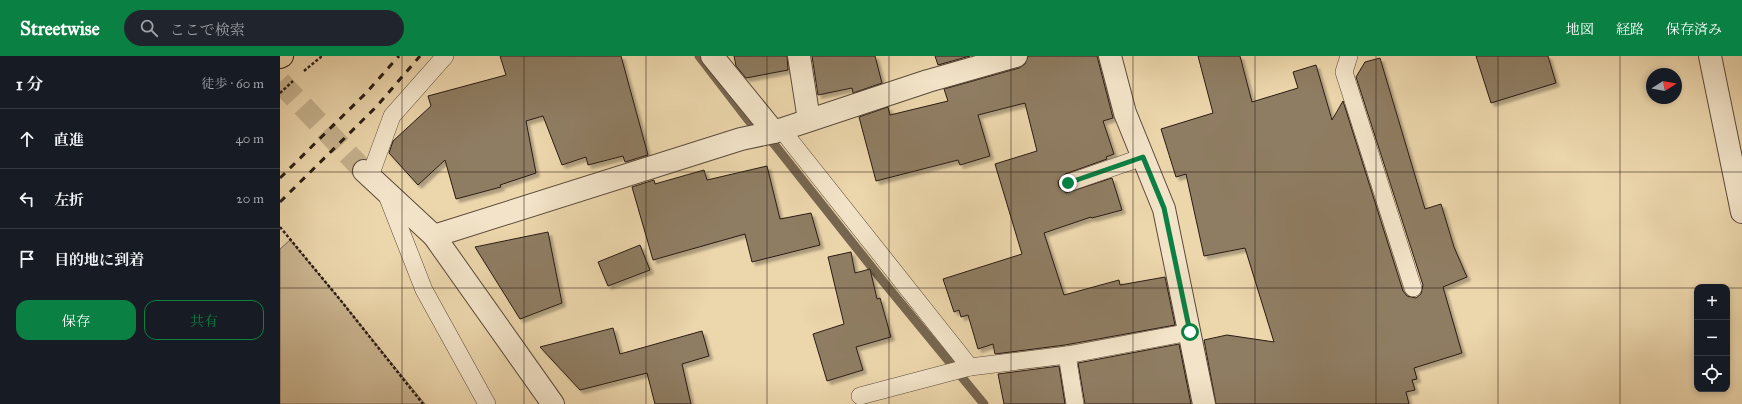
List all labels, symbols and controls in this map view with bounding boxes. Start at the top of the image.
search box [124,10,404,46]
text: Streetwise [20,17,100,40]
icon: search [138,17,160,39]
text: ここで検索 [170,21,245,39]
text: 地図 [1566,21,1594,38]
text: 経路 [1616,21,1644,38]
text: 保存済み [1666,21,1722,38]
north arrow [1646,68,1682,104]
text: 1 分 [16,74,43,95]
text: 徒歩 · 60 m [202,76,264,92]
icon: ahead [16,128,38,150]
text: 直進 [54,131,84,149]
text: 40 m [235,131,264,147]
route end [1059,174,1077,192]
icon: left [16,188,38,210]
text: 左折 [54,191,84,209]
text: 20 m [236,191,264,207]
icon: arrive [16,248,38,270]
text: 目的地に到着 [54,251,144,269]
map controls [1694,284,1730,392]
button: + [1694,284,1730,320]
button: 保存 [16,300,136,340]
button: 共有 [144,300,264,340]
button: − [1694,320,1730,356]
route start [1181,323,1199,341]
button: locate [1694,356,1730,392]

